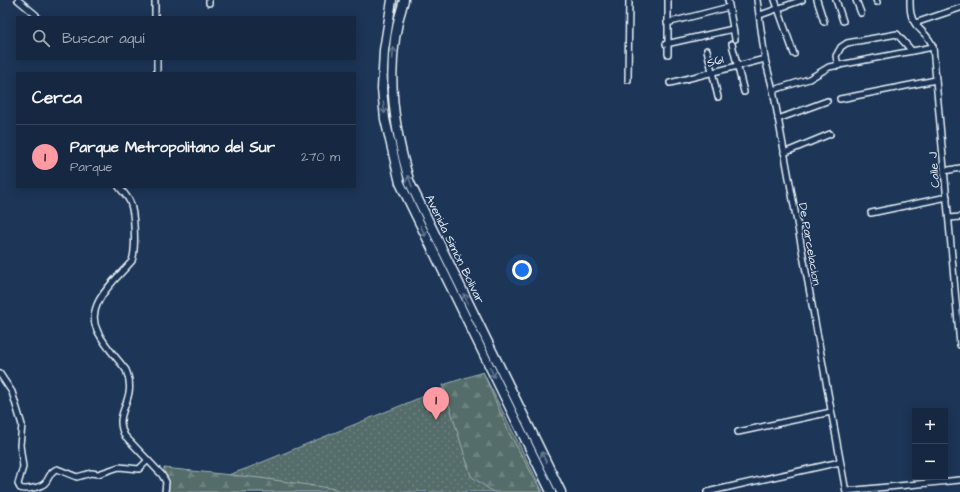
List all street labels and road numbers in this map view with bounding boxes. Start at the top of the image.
street label: S61 [705,51,726,72]
street label: Calle J [924,151,945,189]
street label: Avenida Simón Bolívar [421,192,489,307]
street label: De Parcelacion [794,201,825,287]

